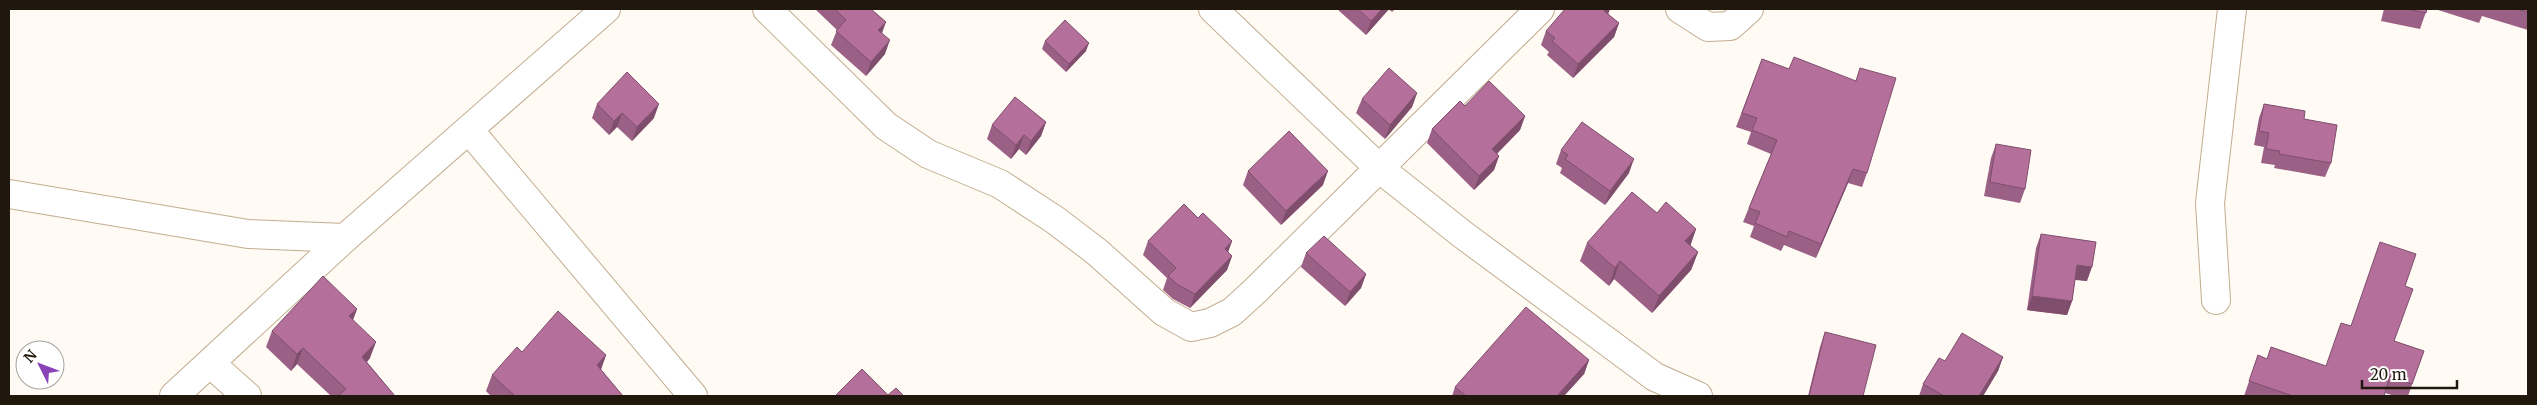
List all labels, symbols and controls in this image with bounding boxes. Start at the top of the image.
north arrow [15,340,65,390]
text: N [20,346,41,366]
scale bar [2362,358,2457,390]
text: 20 m [2370,365,2407,384]

